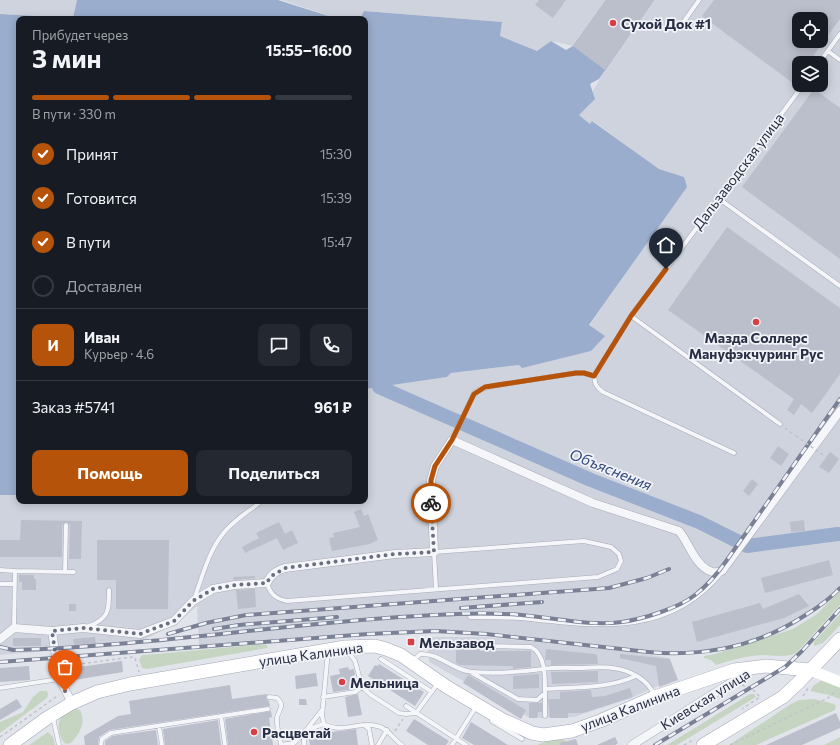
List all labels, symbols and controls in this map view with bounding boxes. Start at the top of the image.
map controls [792,12,828,92]
button: locate [792,12,828,48]
place label: Сухой Док #1 [621,15,711,32]
marker: Сухой Док #1 [608,18,618,28]
text: Прибудет через [32,27,128,43]
text: 15:55–16:00 [266,41,352,59]
text: 3 мин [32,42,102,73]
button: layers [792,56,828,92]
text: В пути · 330 m [32,106,116,122]
street label: Дальзаводская улица [689,109,787,233]
icon: check [32,143,54,165]
text: Принят [66,145,118,163]
text: 15:30 [320,146,352,162]
icon: check [32,187,54,209]
text: Готовится [66,189,137,207]
text: 15:39 [321,190,352,206]
pin [649,228,683,269]
icon: check [32,231,54,253]
text: В пути [66,233,111,251]
text: 15:47 [322,234,352,250]
icon: home [655,234,677,256]
text: Доставлен [66,277,142,295]
marker: Мазда Соллерс Мануфэкчуринг Рус [751,317,761,327]
button: chat [258,324,300,366]
button: phone [310,324,352,366]
text: Иван [84,328,120,346]
place label: Мазда Соллерс Мануфэкчуринг Рус [689,329,823,362]
text: И [47,336,59,354]
text: Курьер · 4.6 [84,346,154,362]
text: Заказ #5741 [32,398,115,416]
text: 961 ₽ [314,398,352,416]
water label: Объяснения [567,444,655,494]
button: Помощь [32,450,188,496]
button: Поделиться [196,450,352,496]
courier [411,483,451,523]
icon: bike [420,492,442,514]
place label: Мельзавод [419,634,495,651]
marker: Мельзавод [406,637,416,647]
street label: улица Калинина [258,638,364,670]
pin [48,650,82,691]
icon: bag [54,656,76,678]
street label: Киевская улица [657,665,753,733]
place label: Мельница [350,674,419,691]
marker: Мельница [337,677,347,687]
street label: улица Калинина [578,681,682,735]
place label: Расцветай [262,724,331,741]
marker: Расцветай [249,727,259,737]

